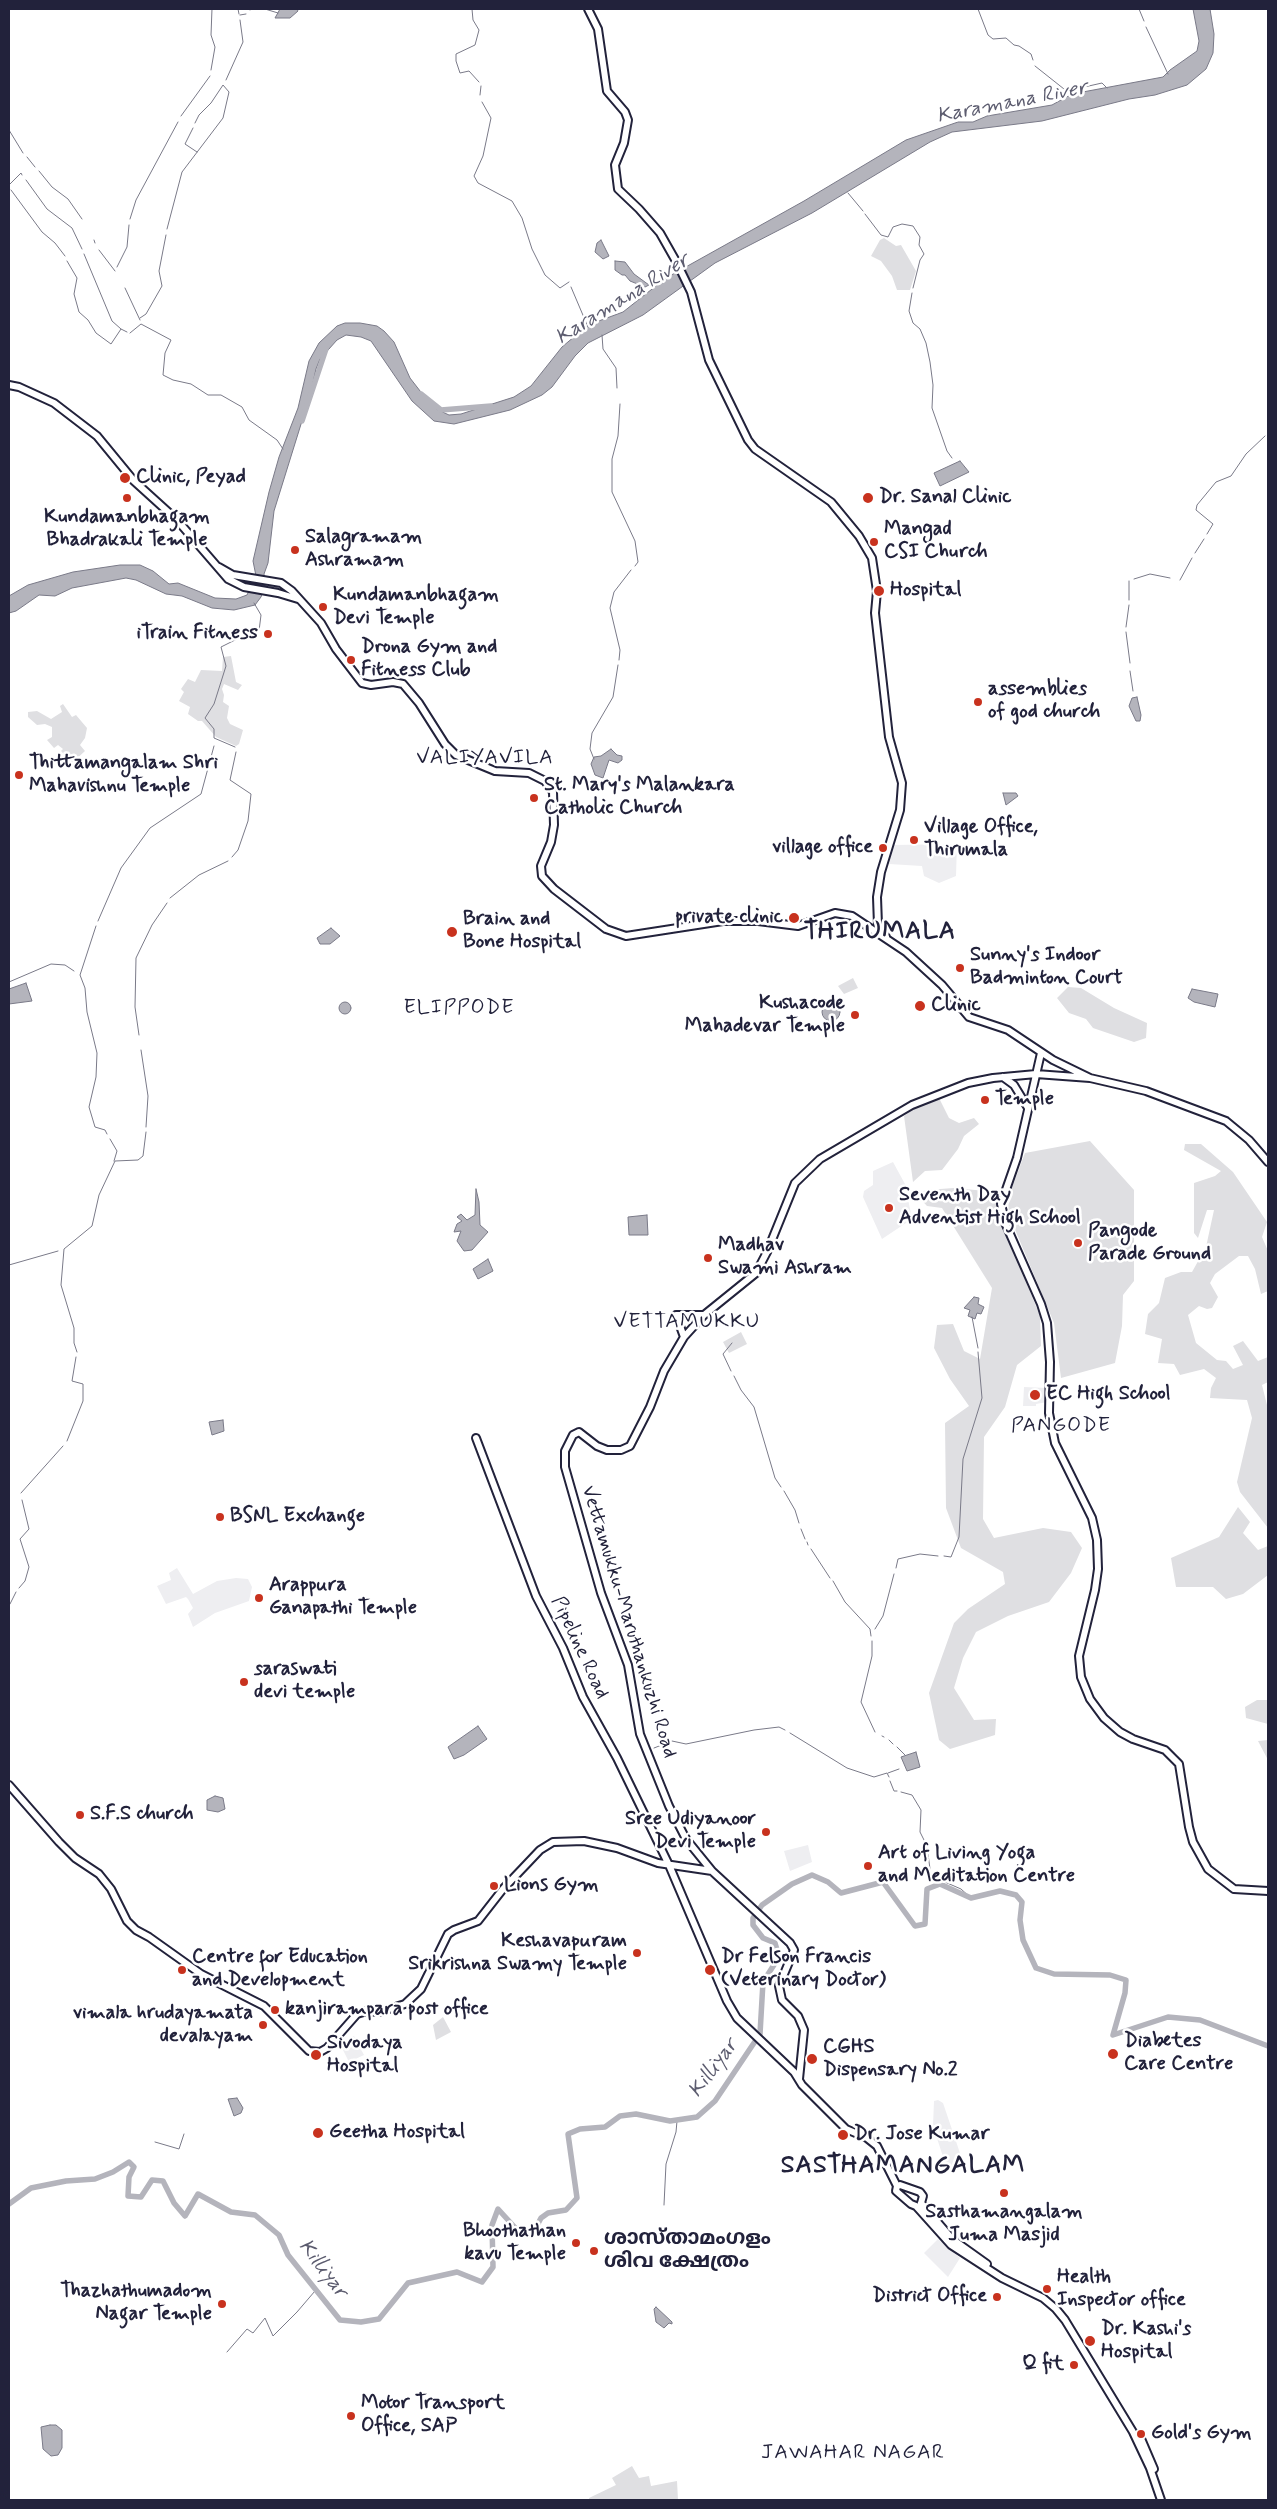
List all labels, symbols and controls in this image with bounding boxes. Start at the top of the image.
water label: Karamana River [935,76,1089,130]
water label: Karamana River [552,249,694,351]
place label: Clinic, Peyad [136,466,246,490]
marker: Clinic, Peyad [118,471,132,485]
place label: Dr. Sanal Clinic [879,486,1012,510]
marker: Dr. Sanal Clinic [861,491,875,505]
marker: Kundamanbhagam Bhadrakali Temple [121,492,133,504]
place label: Kundamanbhagam Bhadrakali Temple [44,506,210,553]
place label: Mangad CSI Church [884,518,988,565]
place label: Salagramam Ashramam [305,526,422,573]
marker: Mangad CSI Church [868,536,880,548]
marker: Salagramam Ashramam [289,544,301,556]
place label: Hospital [890,579,961,603]
place label: Kundamanbhagam Devi Temple [333,584,499,631]
marker: Hospital [872,584,886,598]
marker: Kundamanbhagam Devi Temple [317,601,329,613]
place label: iTrain Fitness [136,622,258,646]
marker: iTrain Fitness [262,628,274,640]
place label: Drona Gym and Fitness Club [361,636,497,683]
marker: Drona Gym and Fitness Club [345,654,357,666]
place label: assemblies of god church [988,678,1100,725]
marker: assemblies of god church [972,696,984,708]
district label: VALIYAVILA [418,746,552,772]
place label: Thittamangalam Shri Mahavishnu Temple [29,752,218,799]
marker: Thittamangalam Shri Mahavishnu Temple [13,769,25,781]
place label: St. Mary's Malankara Catholic Church [544,774,735,821]
marker: St. Mary's Malankara Catholic Church [528,792,540,804]
place label: Village Office, Thirumala [924,816,1038,863]
marker: Village Office, Thirumala [908,834,920,846]
place label: village office [772,836,873,860]
marker: village office [877,842,889,854]
place label: private clinic [675,906,783,930]
place label: Brain and Bone Hospital [463,908,581,955]
marker: private clinic [787,911,801,925]
district label: THIRUMALA [804,918,956,948]
marker: Brain and Bone Hospital [445,925,459,939]
place label: Sunny's Indoor Badminton Court [970,944,1123,991]
marker: Sunny's Indoor Badminton Court [954,962,966,974]
place label: Kushacode Mahadevar Temple [685,992,845,1039]
place label: Clinic [931,994,981,1018]
district label: ELIPPODE [403,996,515,1022]
marker: Clinic [913,999,927,1013]
marker: Kushacode Mahadevar Temple [849,1009,861,1021]
place label: Temple [995,1088,1054,1112]
marker: Temple [979,1094,991,1106]
place label: Seventh Day Adventist High School [899,1184,1081,1231]
marker: Seventh Day Adventist High School [883,1202,895,1214]
place label: Pangode Parade Ground [1088,1220,1211,1267]
place label: Madhav Swami Ashram [718,1234,852,1281]
marker: Pangode Parade Ground [1072,1237,1084,1249]
marker: Madhav Swami Ashram [702,1252,714,1264]
district label: VETTAMUKKU [613,1310,761,1336]
place label: EC High School [1046,1383,1170,1407]
marker: EC High School [1028,1388,1042,1402]
district label: PANGODE [1010,1414,1112,1440]
street label: Vettamukku-Maruthankuzhi Road [575,1483,681,1761]
place label: BSNL Exchange [230,1505,365,1529]
marker: BSNL Exchange [214,1511,226,1523]
place label: Arappura Ganapathi Temple [269,1574,417,1621]
marker: Arappura Ganapathi Temple [253,1592,265,1604]
street label: Pipeline Road [545,1593,613,1703]
place label: saraswati devi temple [254,1658,355,1705]
marker: saraswati devi temple [238,1676,250,1688]
place label: S.F.S church [90,1803,194,1827]
place label: Sree Udiyanoor Devi Temple [625,1808,756,1855]
marker: S.F.S church [74,1809,86,1821]
marker: Sree Udiyanoor Devi Temple [760,1826,772,1838]
place label: Art of Living Yoga and Meditation Centre [878,1842,1075,1889]
marker: Art of Living Yoga and Meditation Centre [862,1860,874,1872]
place label: Lions Gym [504,1874,599,1898]
marker: Lions Gym [488,1880,500,1892]
place label: Keshavapuram Srikrishna Swamy Temple [408,1930,627,1977]
place label: Centre for Education and Development [192,1946,368,1993]
place label: Dr Felson Francis (Veterinary Doctor) [721,1946,886,1993]
marker: Keshavapuram Srikrishna Swamy Temple [631,1947,643,1959]
marker: Dr Felson Francis (Veterinary Doctor) [703,1963,717,1977]
marker: Centre for Education and Development [176,1964,188,1976]
place label: kanjirampara post office [285,1998,489,2022]
place label: vimala hrudayamata devalayam [73,2002,253,2049]
marker: kanjirampara post office [269,2004,281,2016]
marker: vimala hrudayamata devalayam [257,2019,269,2031]
place label: Diabetes Care Centre [1124,2030,1233,2077]
place label: Sivodaya Hospital [327,2032,403,2079]
water label: Killiyar [684,2035,744,2103]
place label: CGHS Dispensary No.2 [823,2036,958,2083]
marker: Diabetes Care Centre [1106,2047,1120,2061]
marker: Sivodaya Hospital [309,2048,323,2062]
marker: CGHS Dispensary No.2 [805,2052,819,2066]
place label: Geetha Hospital [329,2121,465,2145]
place label: Dr. Jose Kumar [854,2123,990,2147]
marker: Geetha Hospital [311,2126,325,2140]
marker: Dr. Jose Kumar [836,2128,850,2142]
district label: SASTHAMANGALAM [780,2152,1026,2182]
marker: Sasthamangalam Juma Masjid [998,2187,1010,2199]
place label: Sasthamangalam Juma Masjid [925,2201,1083,2248]
place label: Bhoothathan kavu Temple [463,2220,566,2267]
place label: ശാസ്താമംഗളം ശിവ ക്ഷേത്രം [604,2228,771,2275]
water label: Killiyar [292,2235,352,2303]
marker: Bhoothathan kavu Temple [570,2237,582,2249]
marker: ശാസ്താമംഗളം ശിവ ക്ഷേത്രം [588,2245,600,2257]
place label: Health Inspector office [1057,2266,1186,2313]
place label: Thazhathumadom Nagar Temple [60,2280,212,2327]
marker: Health Inspector office [1041,2283,1053,2295]
place label: District Office [872,2285,987,2309]
marker: District Office [991,2291,1003,2303]
marker: Thazhathumadom Nagar Temple [216,2298,228,2310]
place label: Dr. Kashi's Hospital [1101,2318,1191,2365]
marker: Dr. Kashi's Hospital [1083,2334,1097,2348]
place label: Q fit [1022,2353,1064,2377]
marker: Q fit [1068,2359,1080,2371]
place label: Motor Transport Office, SAP [361,2392,505,2439]
marker: Motor Transport Office, SAP [345,2410,357,2422]
place label: Gold's Gym [1151,2422,1252,2446]
marker: Gold's Gym [1135,2428,1147,2440]
district label: JAWAHAR NAGAR [760,2441,946,2467]

